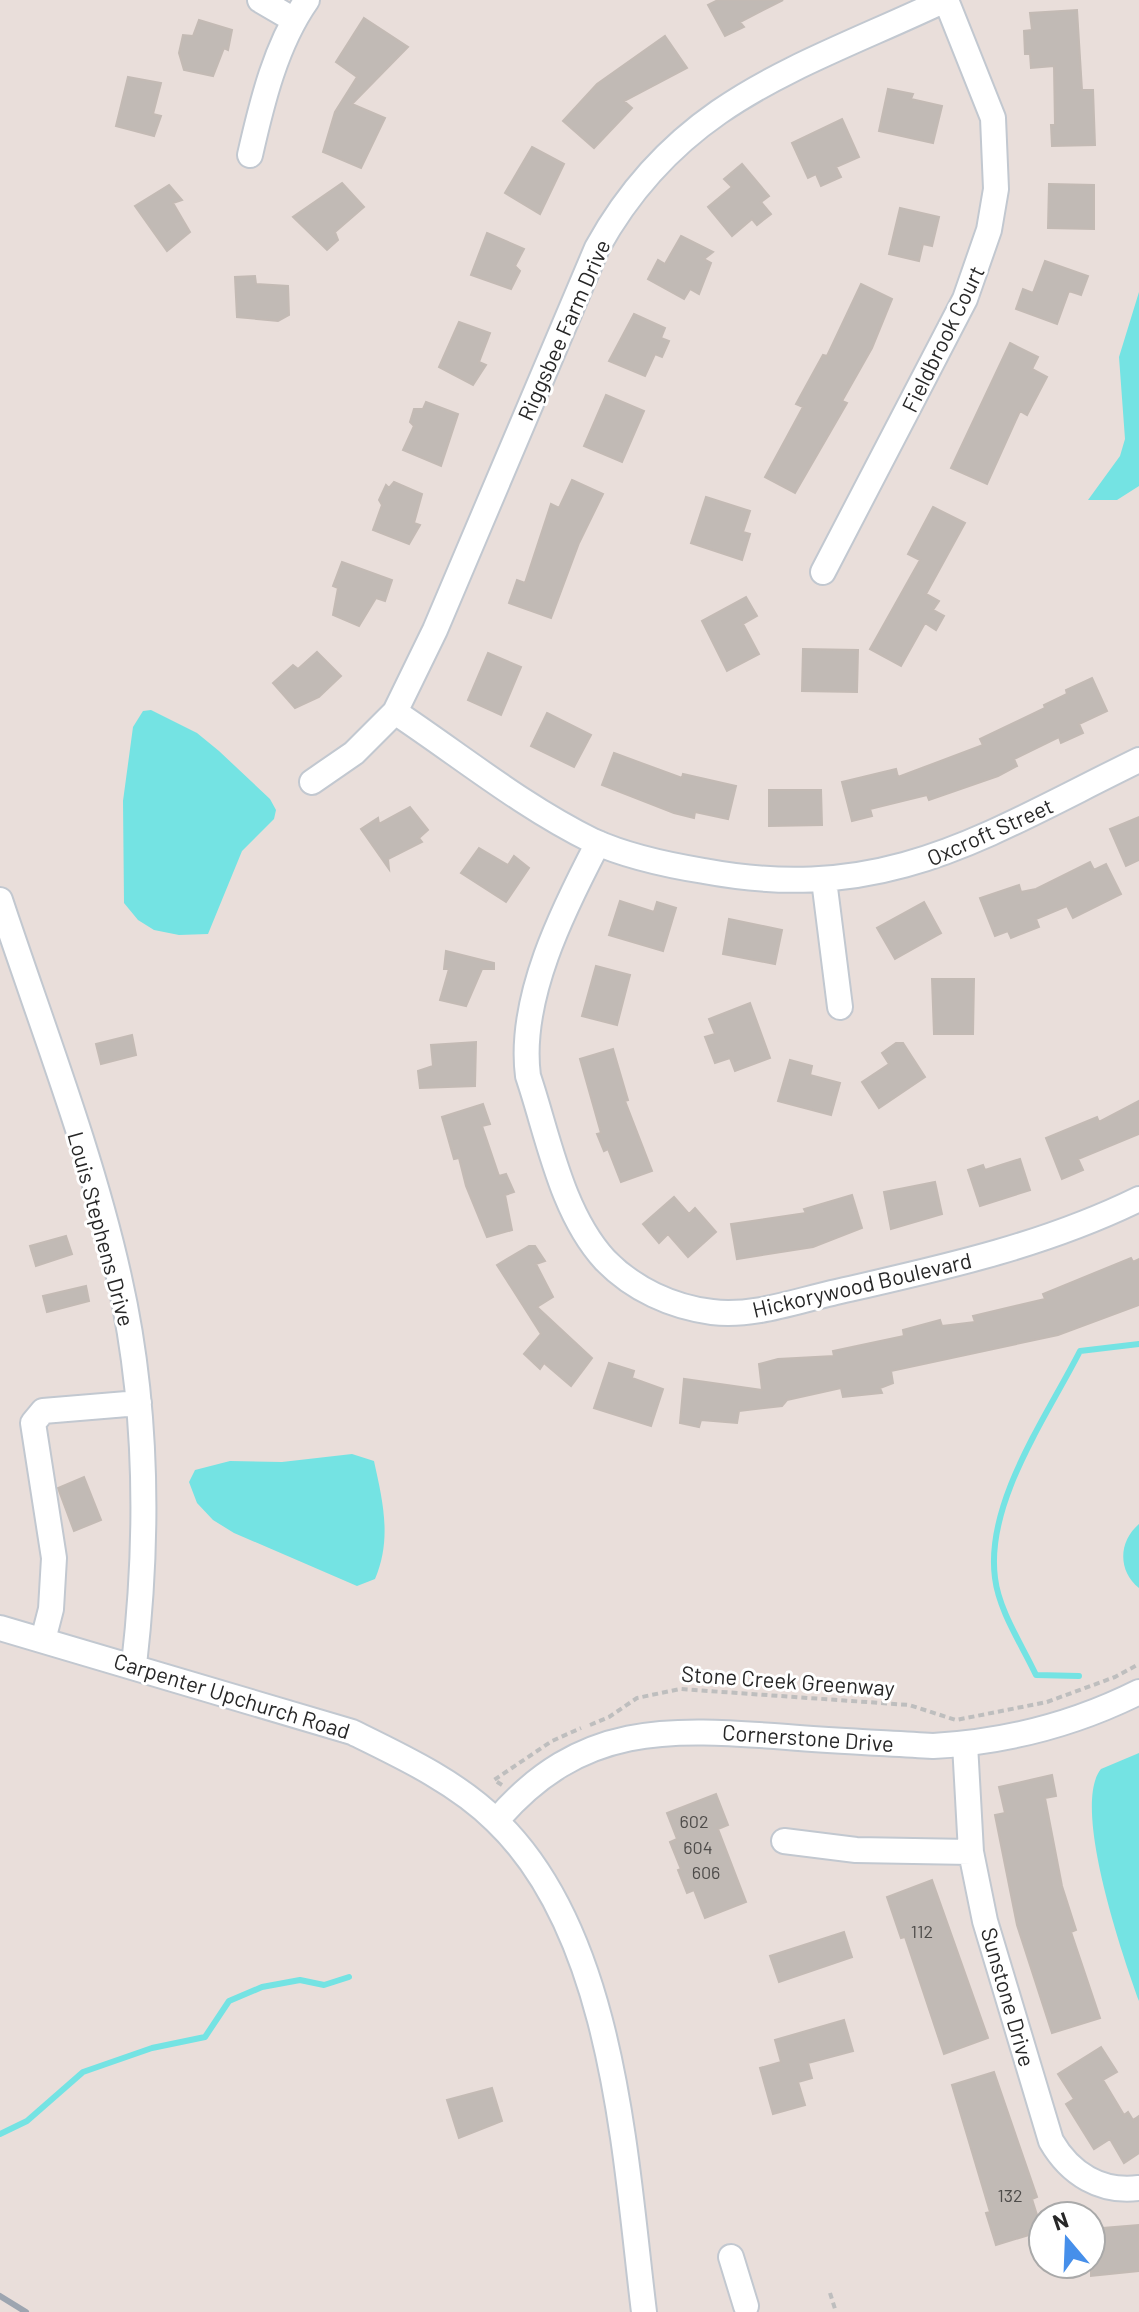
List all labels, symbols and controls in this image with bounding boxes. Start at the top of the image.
street label: Riggsbee Farm Drive [511,235,615,424]
street label: Fieldbrook Court [895,261,989,416]
street label: Oxcroft Street [923,792,1057,870]
street label: Louis Stephens Drive [63,1129,140,1329]
street label: Hickorywood Boulevard [750,1246,974,1322]
street label: Carpenter Upchurch Road [111,1647,353,1743]
street label: Stone Creek Greenway [681,1660,896,1700]
street label: Cornerstone Drive [721,1718,895,1756]
house number: 602 [679,1810,709,1832]
house number: 604 [683,1836,713,1858]
house number: 606 [692,1861,720,1883]
house number: 112 [911,1920,933,1942]
street label: Sunstone Drive [977,1924,1041,2069]
house number: 132 [997,2184,1023,2206]
north arrow [1027,2200,1107,2280]
text: N [1049,2205,1071,2235]

